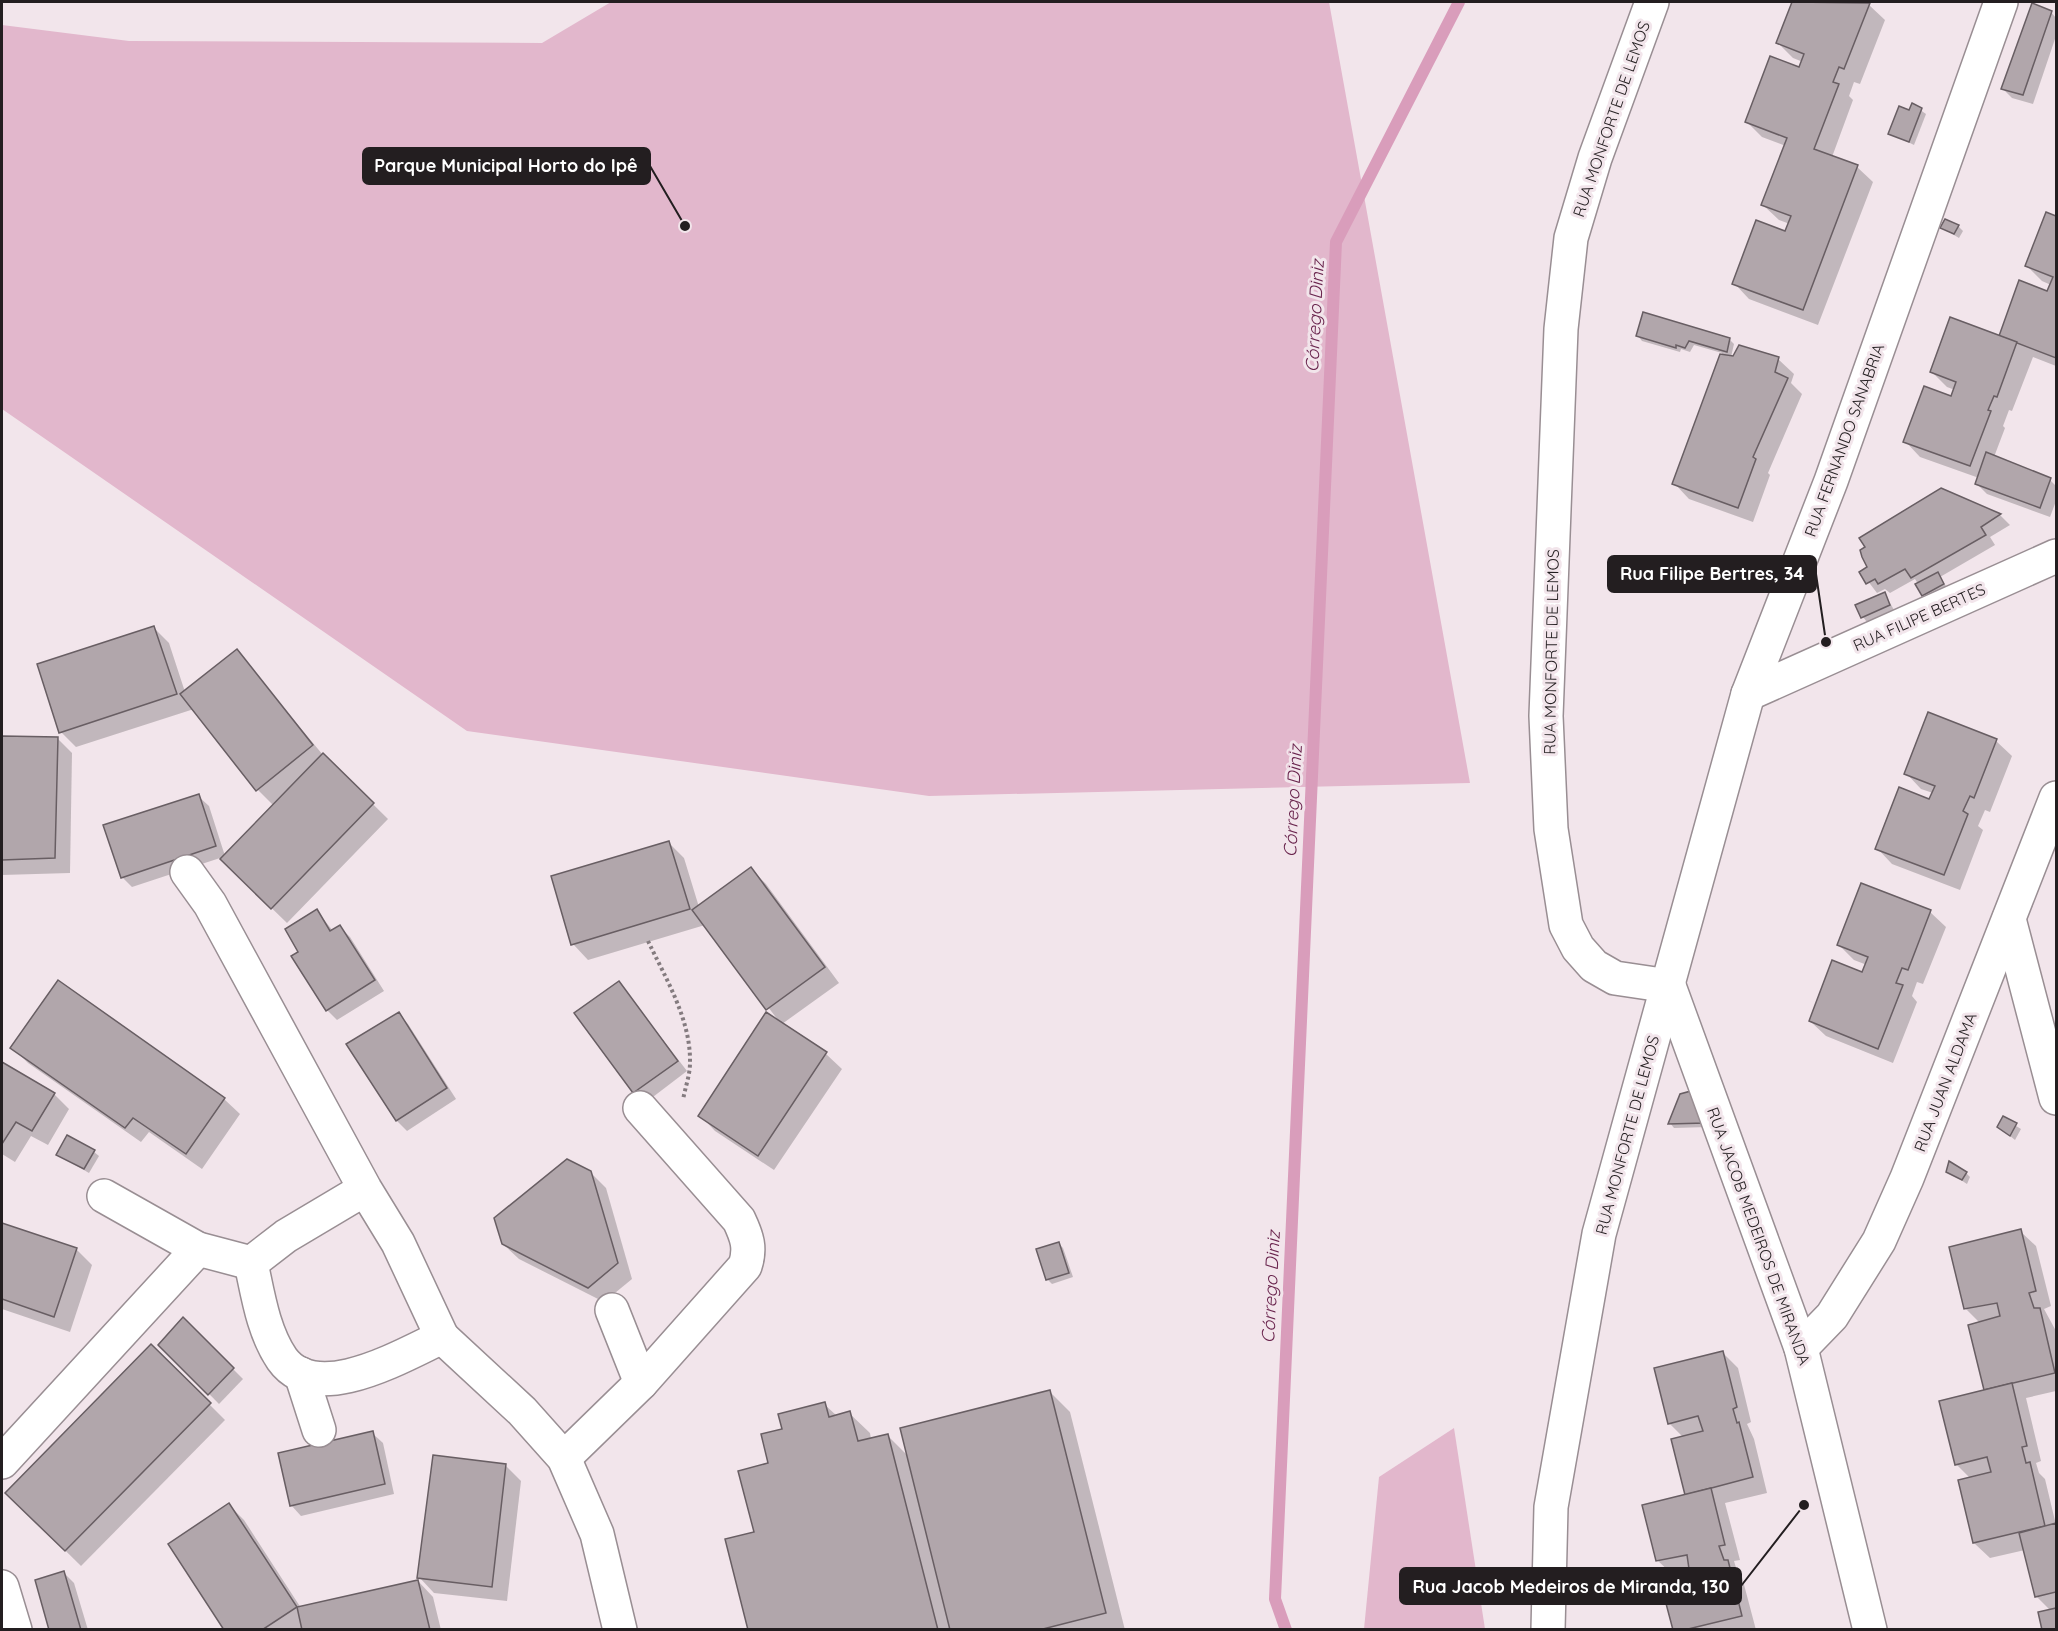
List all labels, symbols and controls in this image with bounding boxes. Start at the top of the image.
street label: RUA MONFORTE DE LEMOS [1568,19,1654,219]
callout: Parque Municipal Horto do Ipê [363,148,650,184]
text: Parque Municipal Horto do Ipê [374,154,638,177]
water label: Córrego Diniz [1300,257,1329,373]
street label: RUA FERNANDO SANABRIA [1800,341,1888,539]
street label: RUA MONFORTE DE LEMOS [1539,549,1563,755]
callout: Rua Filipe Bertres, 34 [1608,556,1816,592]
text: Rua Filipe Bertres, 34 [1620,562,1804,585]
street label: RUA FILIPE BERTES [1850,579,1988,655]
water label: Córrego Diniz [1278,742,1307,858]
street label: RUA JUAN ALDAMA [1909,1010,1981,1154]
street label: RUA MONFORTE DE LEMOS [1591,1033,1663,1237]
street label: RUA JACOB MEDEIROS DE MIRANDA [1703,1104,1815,1368]
water label: Córrego Diniz [1256,1228,1285,1344]
callout: Rua Jacob Medeiros de Miranda, 130 [1400,1568,1741,1604]
text: Rua Jacob Medeiros de Miranda, 130 [1412,1575,1730,1598]

